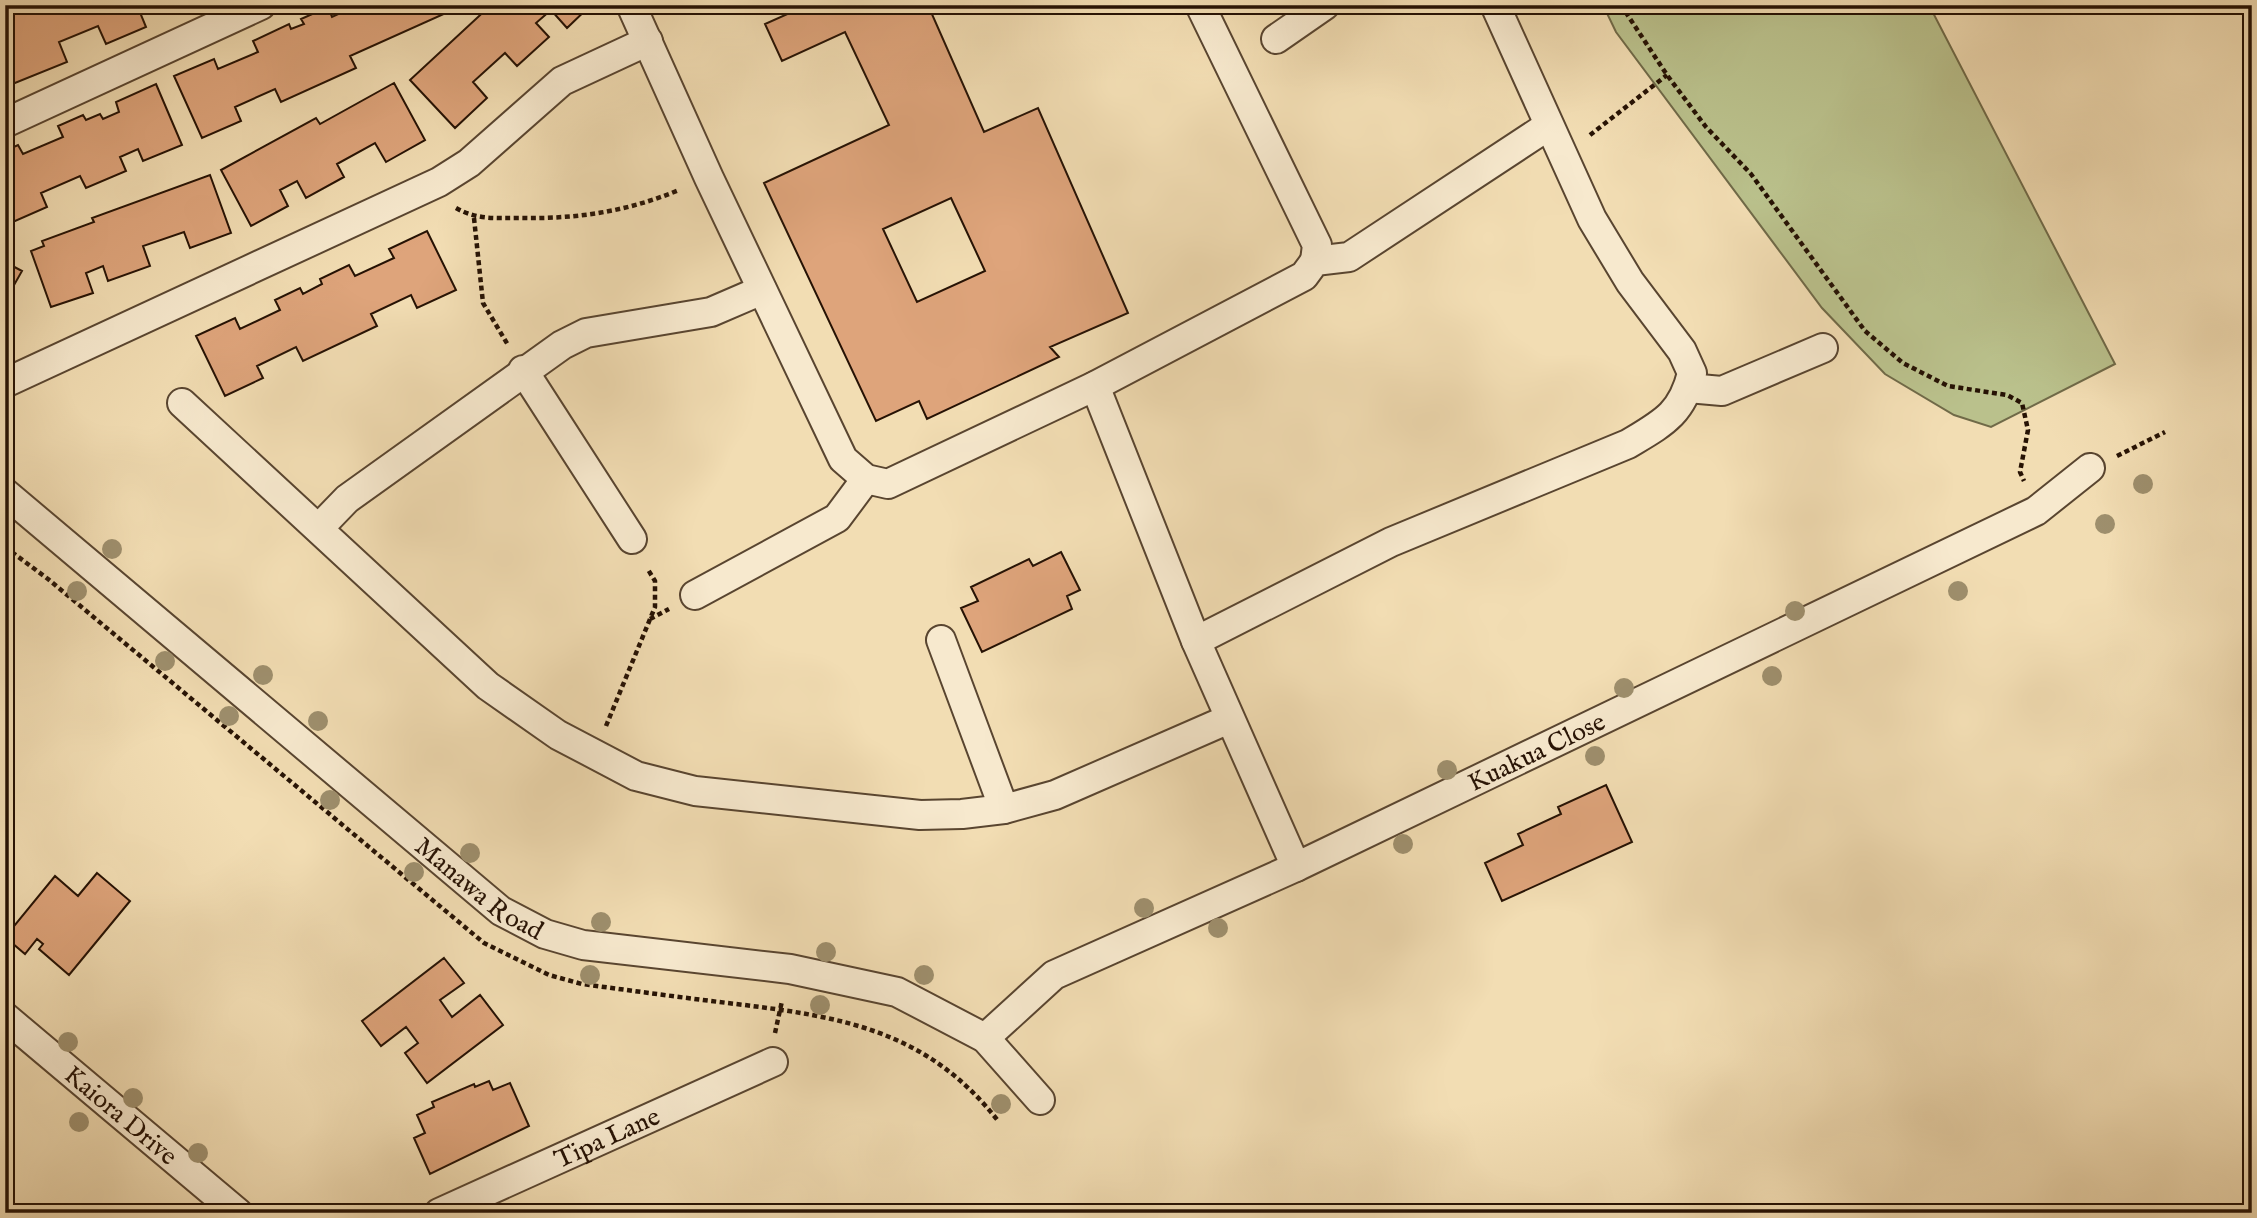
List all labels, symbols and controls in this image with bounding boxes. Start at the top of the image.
street label: Kuakua Close [1463,706,1611,800]
street label: Manawa Road [407,830,549,948]
street label: Kaiora Drive [57,1059,184,1173]
street label: Tipa Lane [549,1100,665,1177]

